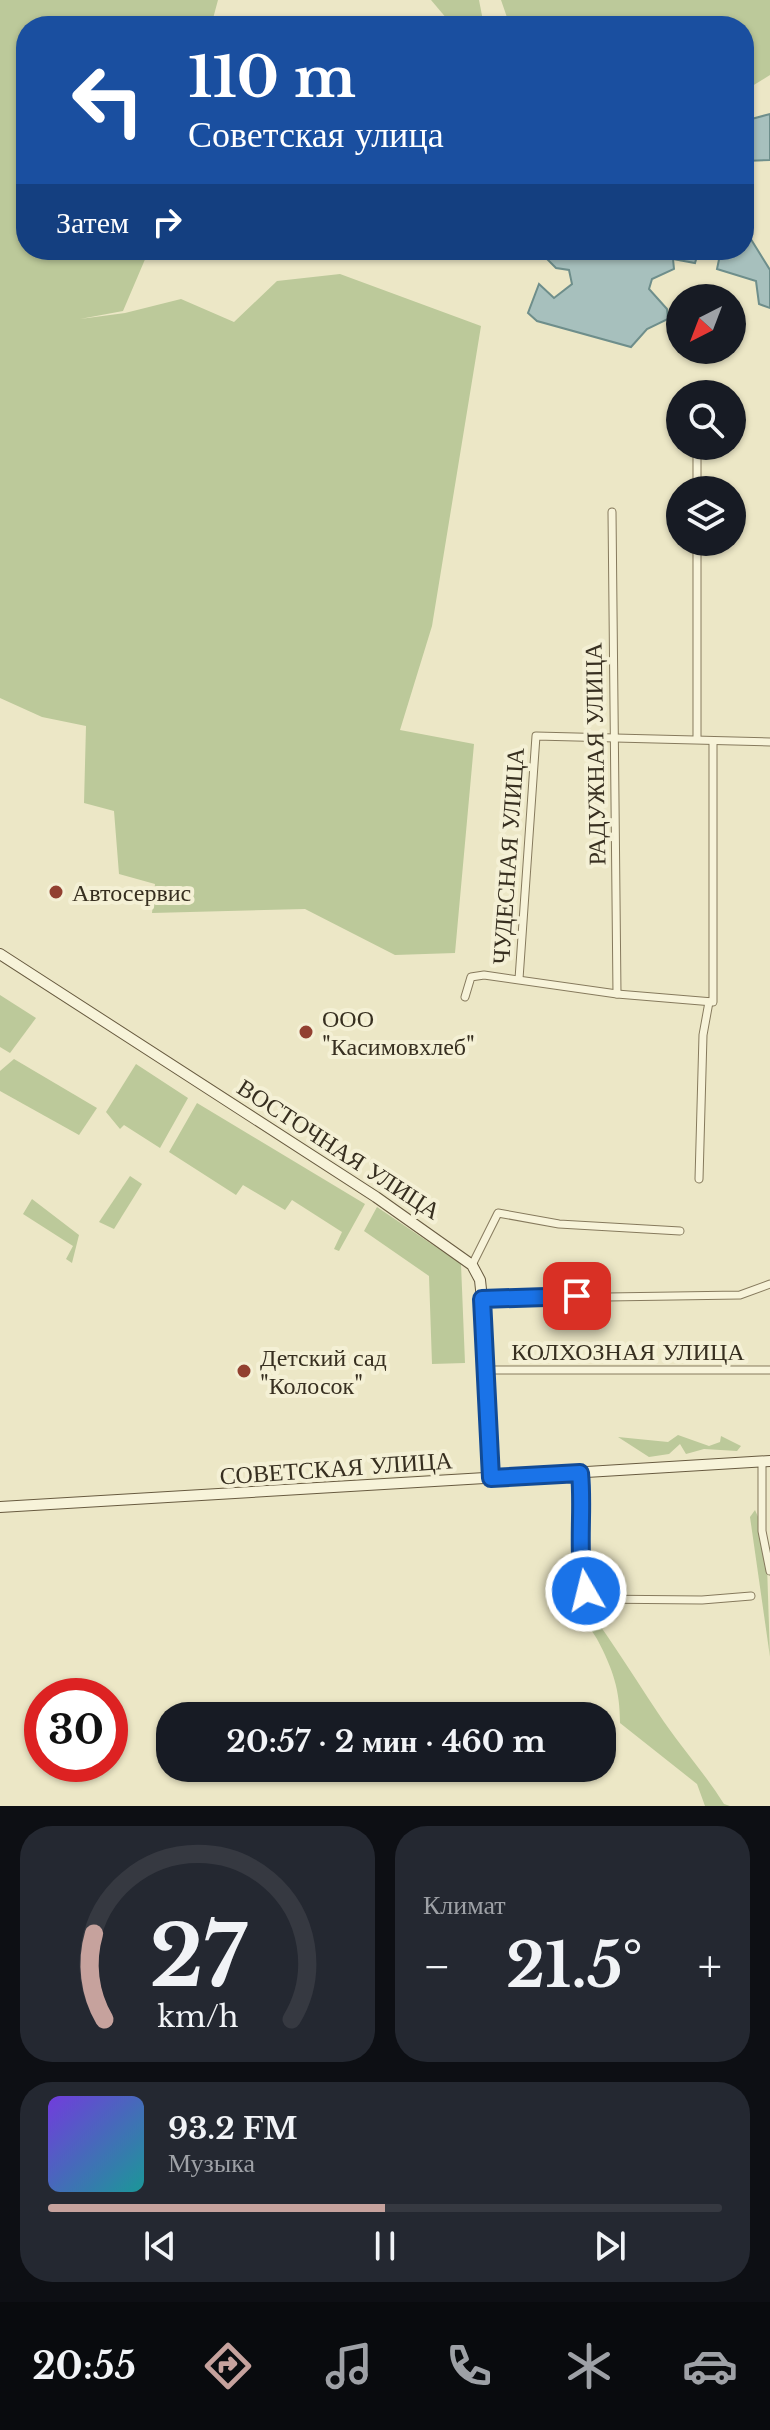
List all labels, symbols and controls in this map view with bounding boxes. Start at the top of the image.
text: 110 m [188,43,356,112]
icon: left [56,48,160,152]
text: Советская улица [188,112,444,157]
icon: right [145,200,189,244]
text: Затем [56,204,129,241]
north arrow [666,284,746,364]
map controls [666,284,746,556]
button: search [666,380,746,460]
button: layers [666,476,746,556]
street label: РАДУЖНАЯ УЛИЦА [579,642,611,866]
street label: ЧУДЕСНАЯ УЛИЦА [486,746,530,965]
place label: Автосервис [72,878,191,907]
marker: Автосервис [47,883,65,901]
place label: ООО "Касимовхлеб" [322,1004,475,1061]
marker: ООО "Касимовхлеб" [297,1023,315,1041]
street label: ВОСТОЧНАЯ УЛИЦА [232,1072,447,1226]
pin [543,1262,611,1330]
icon: arrive [555,1274,599,1318]
street label: КОЛХОЗНАЯ УЛИЦА [511,1337,745,1366]
place label: Детский сад "Колосок" [260,1343,387,1400]
marker: Детский сад "Колосок" [235,1362,253,1380]
street label: СОВЕТСКАЯ УЛИЦА [219,1445,454,1491]
position arrow [544,1549,628,1633]
speed limit sign: 30 [24,1678,128,1782]
text: 20:57 · 2 мин · 460 m [226,1723,546,1760]
text: Климат [423,1889,506,1921]
text: 27 [149,1905,247,2008]
text: 21.5° [506,1929,643,2003]
text: − [423,1939,451,1994]
text: + [698,1939,722,1994]
text: km/h [157,1999,238,2035]
text: 93.2 FM [168,2110,298,2147]
text: Музыка [168,2147,255,2179]
icon: previous [138,2224,182,2268]
icon: pause [363,2224,407,2268]
icon: next [588,2224,632,2268]
icon: directions [200,2338,256,2394]
icon: music [321,2338,377,2394]
icon: phone [441,2338,497,2394]
icon: climate [561,2338,617,2394]
icon: car [682,2338,738,2394]
text: 20:55 [32,2344,136,2389]

